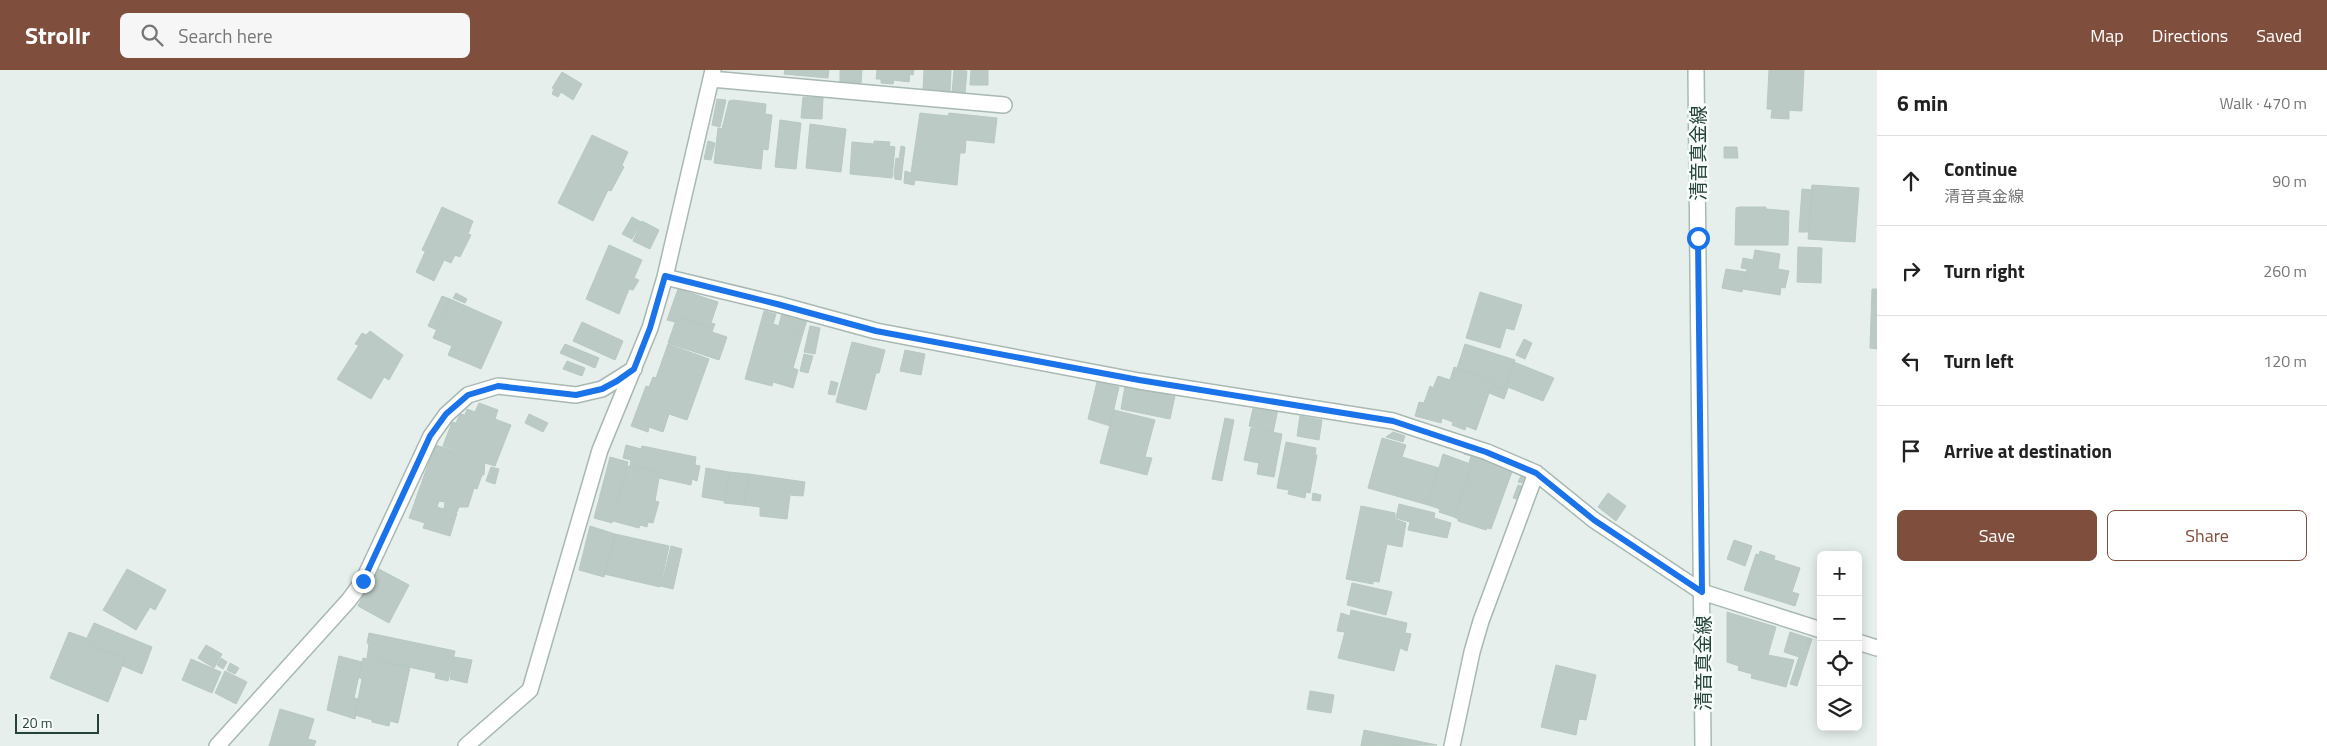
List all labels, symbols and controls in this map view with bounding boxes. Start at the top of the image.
search box [120,13,470,58]
text: Strollr [25,17,90,53]
icon: search [138,21,166,49]
text: Search here [178,21,273,50]
text: Map [2090,22,2124,49]
text: Directions [2152,22,2228,49]
text: Saved [2256,22,2302,49]
text: 6 min [1897,87,1948,119]
text: Walk · 470 m [2219,91,2307,115]
street label: 清音真金線 [1683,105,1712,201]
text: Continue [1944,154,2017,183]
icon: ahead [1897,167,1925,195]
text: 90 m [2272,169,2307,193]
text: 清音真金線 [1944,184,2024,208]
route start [1687,227,1710,250]
text: Turn right [1944,256,2025,285]
icon: right [1897,257,1925,285]
text: 260 m [2263,259,2307,283]
text: Turn left [1944,346,2014,375]
icon: left [1897,347,1925,375]
text: 120 m [2263,349,2307,373]
text: Arrive at destination [1944,436,2112,465]
icon: arrive [1897,437,1925,465]
button: Save [1897,510,2097,561]
button: Share [2107,510,2307,561]
map controls [1817,551,1862,731]
button: + [1817,551,1862,596]
route end [352,570,375,593]
button: − [1817,596,1862,641]
street label: 清音真金線 [1688,615,1717,711]
button: locate [1817,641,1862,686]
button: layers [1817,686,1862,731]
scale bar [15,711,99,734]
text: 20 m [22,712,52,733]

